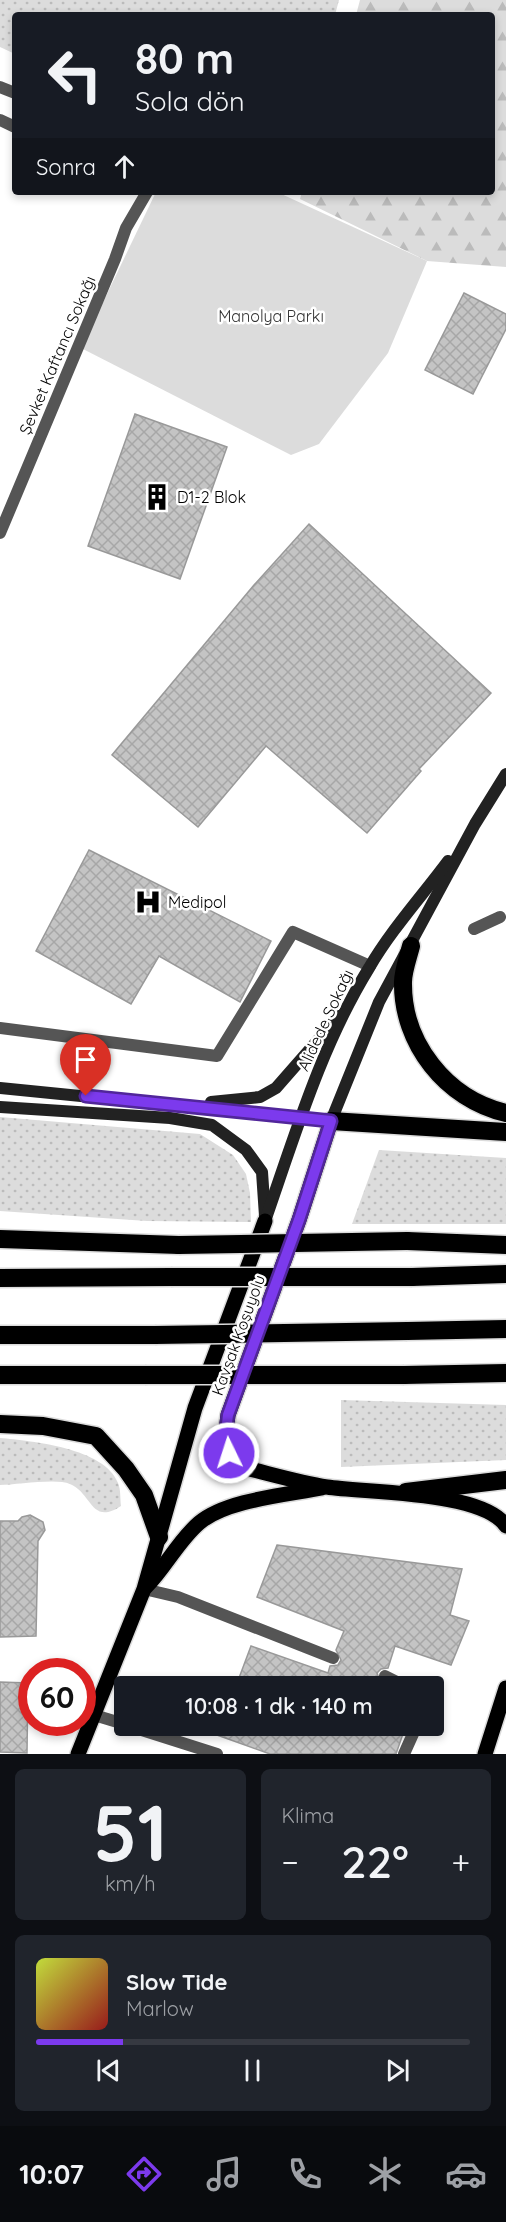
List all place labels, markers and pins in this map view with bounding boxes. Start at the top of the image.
building icon: D1-2 Blok [142,482,172,512]
place label: D1-2 Blok [177,487,246,507]
hospital icon: Medipol [133,887,163,917]
place label: Medipol [168,892,226,912]
pin [60,1034,111,1096]

